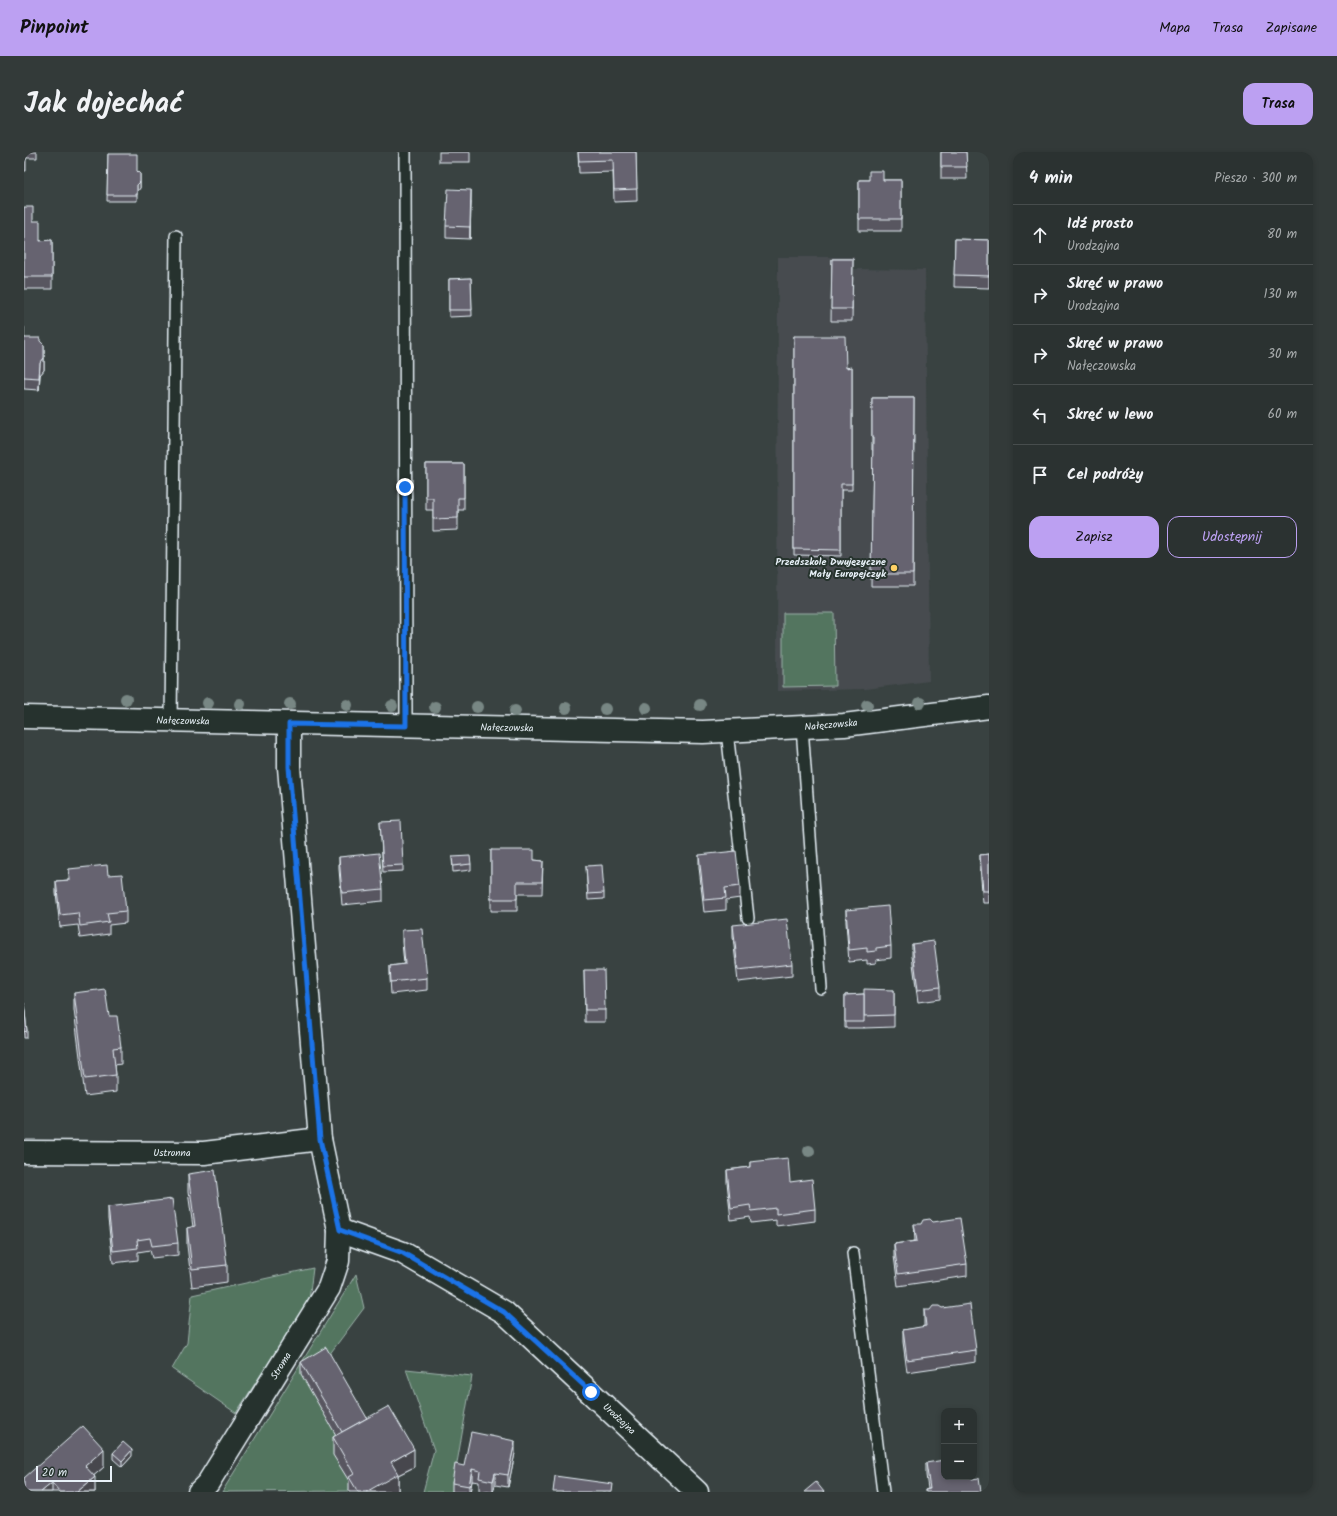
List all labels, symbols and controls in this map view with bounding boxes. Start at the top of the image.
text: Pinpoint [20,13,89,43]
text: Mapa [1159,17,1190,39]
text: Trasa [1212,17,1243,39]
text: Zapisane [1265,17,1317,39]
text: Jak dojechać [24,82,183,127]
button: Trasa [1243,83,1313,125]
text: 4 min [1029,165,1073,192]
text: Pieszo · 300 m [1214,168,1297,189]
text: Idź prosto [1067,212,1133,236]
icon: ahead [1029,224,1051,246]
text: 80 m [1267,224,1297,245]
text: Urodzajna [1067,236,1120,257]
text: Skręć w prawo [1067,272,1163,296]
icon: right [1029,284,1051,306]
text: 130 m [1263,284,1297,305]
text: Urodzajna [1067,296,1120,317]
text: Skręć w prawo [1067,332,1163,356]
icon: right [1029,344,1051,366]
text: 30 m [1268,344,1297,365]
text: Nałęczowska [1067,356,1136,377]
text: Skręć w lewo [1067,403,1153,427]
icon: left [1029,404,1051,426]
text: 60 m [1268,404,1297,425]
text: Cel podróży [1067,463,1143,487]
icon: arrive [1029,464,1051,486]
route end [396,478,414,496]
button: Zapisz [1029,516,1159,558]
button: Udostępnij [1167,516,1297,558]
place label: Przedszkole Dwujęzyczne Mały Europejczyk [776,554,887,582]
marker: Przedszkole Dwujęzyczne Mały Europejczyk [889,563,899,573]
street label: Nałęczowska [156,713,210,729]
street label: Nałęczowska [804,715,859,735]
street label: Nałęczowska [480,720,534,736]
street label: Ustronna [153,1145,191,1161]
street label: Stroma [266,1349,296,1383]
route start [582,1383,600,1401]
street label: Urodzajna [599,1399,639,1439]
map controls [941,1408,977,1480]
button: + [941,1408,977,1444]
button: − [941,1444,977,1480]
scale bar [36,1464,112,1483]
text: 20 m [42,1464,67,1482]

